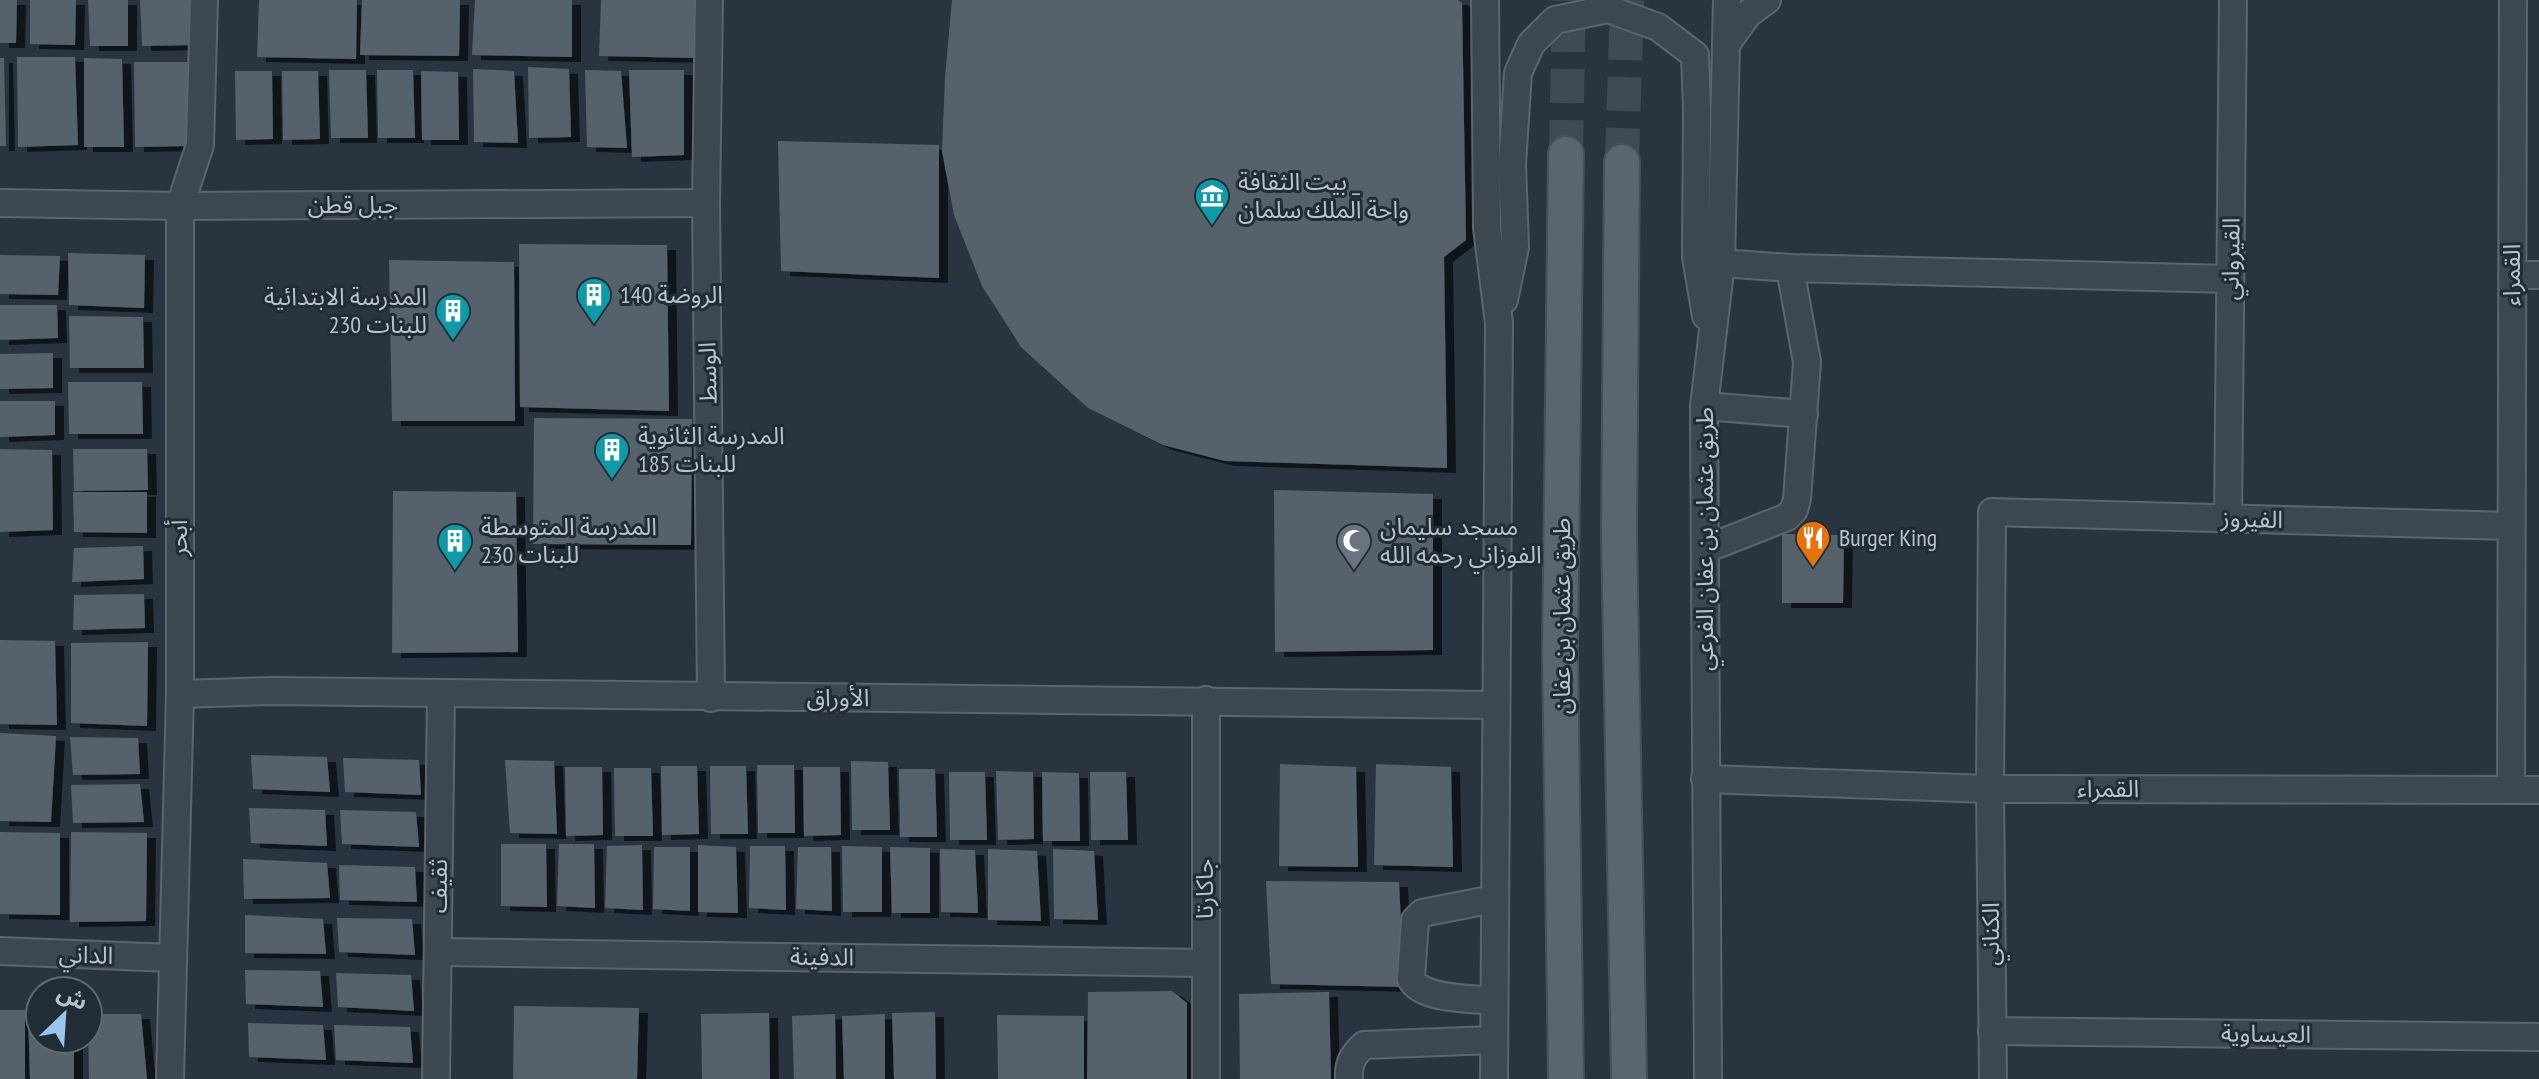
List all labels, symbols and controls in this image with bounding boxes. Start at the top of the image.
place label: بيت الثقافة _ واحة الملك سلمان [1238,166,1409,225]
museum icon: بيت الثقافة _ واحة الملك سلمان [1193,177,1231,227]
street label: جبل قطن [308,189,398,220]
street label: القيرواني [2214,217,2250,301]
street label: القمراء [2496,244,2527,306]
building icon: الروضة 140 [575,276,613,326]
place label: الروضة 140 [620,279,723,310]
place label: المدرسة الابتدائية 230 للبنات [264,281,427,340]
building icon: المدرسة الابتدائية 230 للبنات [434,292,472,342]
street label: الوسط [691,342,724,404]
street label: طريق عثمان بن عفان الفرعي [1689,407,1724,671]
place label: المدرسة الثانوية 185 للبنات [638,420,785,479]
building icon: المدرسة الثانوية 185 للبنات [593,431,631,481]
street label: الفيروز [2220,502,2283,535]
place label: المدرسة المتوسطة 230 للبنات [481,511,657,570]
place label: مسجد سليمان الفوزاني رحمه الله [1380,511,1542,574]
street label: طريق عثمان بن عفان [1546,518,1577,714]
restaurant icon: Burger King [1794,519,1832,569]
street label: أبحر [163,520,194,557]
building icon: المدرسة المتوسطة 230 للبنات [436,522,474,572]
mosque icon: مسجد سليمان الفوزاني رحمه الله [1335,522,1373,572]
place label: Burger King [1839,522,1937,553]
street label: الأوراق [807,682,869,713]
street label: القمراء [2077,773,2139,804]
street label: ثقيف [423,859,454,913]
street label: جاكارتا [1189,859,1220,919]
street label: الكناني [1975,902,2010,966]
street label: الداني [58,938,114,975]
street label: الدفينة [790,940,854,973]
north arrow [24,975,104,1055]
text: ش [53,978,92,1016]
street label: العيساوية [2221,1017,2311,1050]

